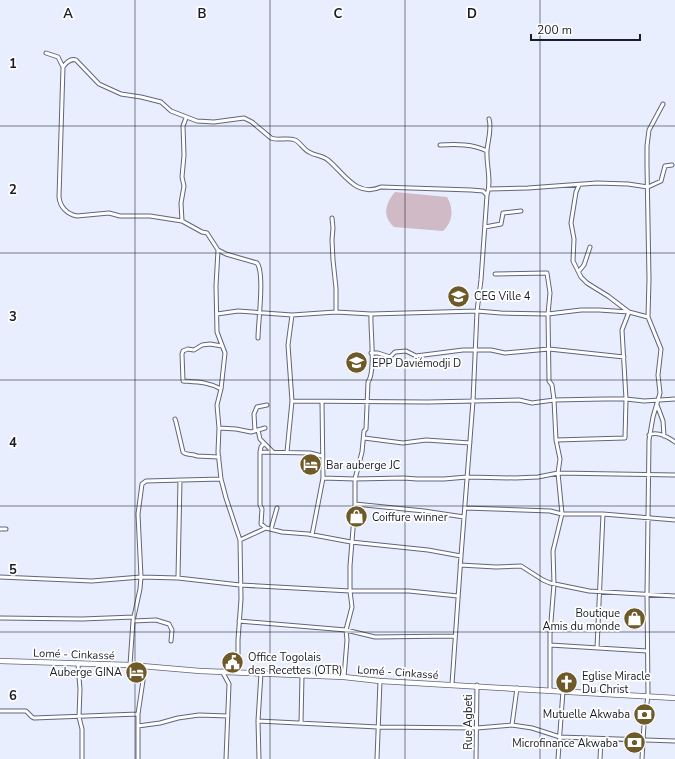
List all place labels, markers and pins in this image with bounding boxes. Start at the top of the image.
school or university icon: CEG Ville 4 [445,283,471,309]
place label: CEG Ville 4 [474,289,531,304]
school or university icon: EPP Daviémodji D [343,350,369,376]
place label: EPP Daviémodji D [372,356,461,371]
hotel icon: Bar auberge JC [297,452,323,478]
place label: Bar auberge JC [326,458,400,473]
shop icon: Coiffure winner [344,504,370,530]
place label: Coiffure winner [372,510,448,525]
place label: Boutique Amis du monde [542,606,620,634]
shop icon: Boutique Amis du monde [622,606,648,632]
public building icon: Office Togolais des Recettes (OTR) [219,650,245,676]
place label: Office Togolais des Recettes (OTR) [248,650,343,678]
hotel icon: Auberge GINA [124,659,150,685]
place label: Auberge GINA [50,665,122,680]
church icon: Eglise Miracle Du Christ [553,669,579,695]
place label: Eglise Miracle Du Christ [582,669,651,697]
bank icon: Mutuelle Akwaba [632,701,658,727]
place label: Mutuelle Akwaba [543,707,630,722]
bank icon: Microfinance Akwaba [621,730,647,756]
place label: Microfinance Akwaba [512,736,618,751]

